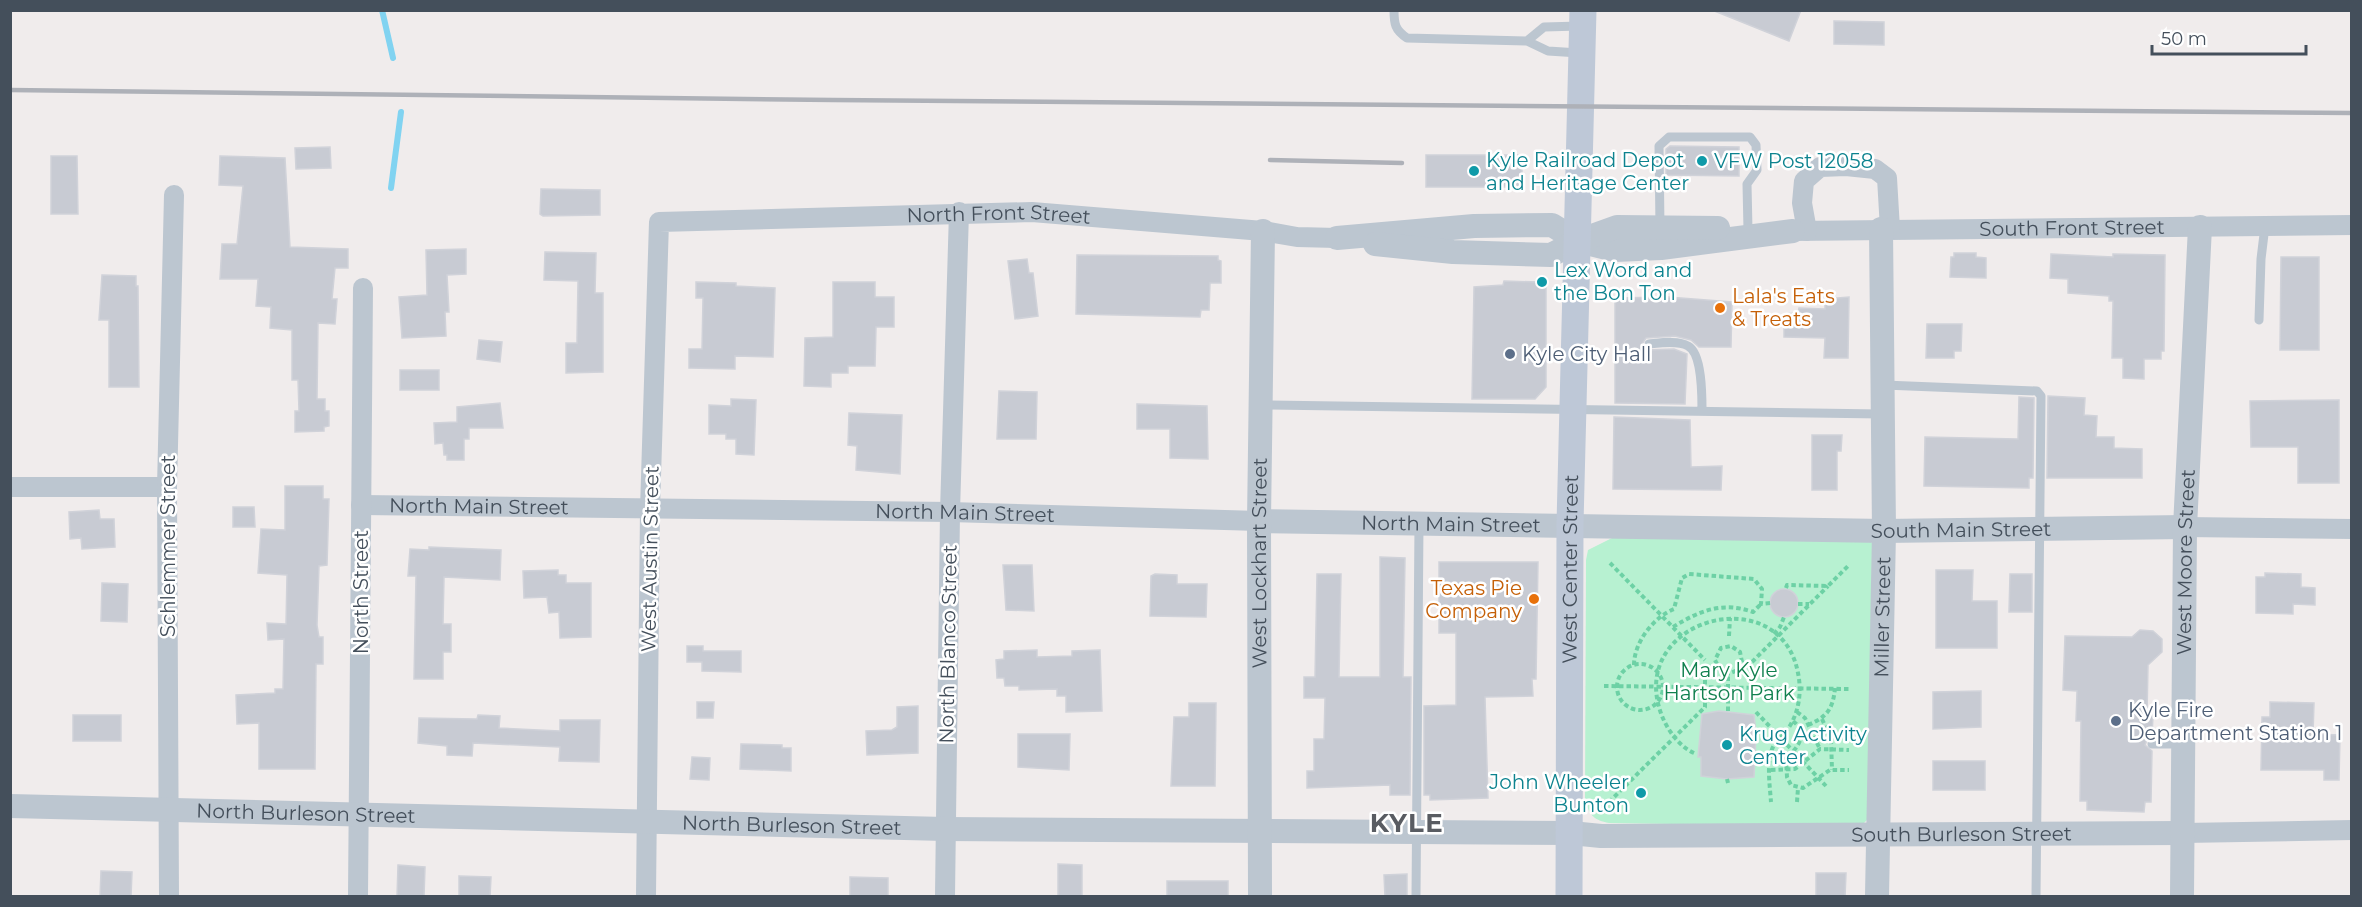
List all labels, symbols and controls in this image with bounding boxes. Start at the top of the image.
scale bar [2152,18,2306,56]
text: 50 m [2161,28,2207,50]
place label: Kyle Railroad Depot and Heritage Center [1486,148,1689,195]
place label: VFW Post 12058 [1714,149,1873,173]
marker: VFW Post 12058 [1695,154,1709,168]
marker: Kyle Railroad Depot and Heritage Center [1467,164,1481,178]
street label: North Front Street [906,200,1092,229]
street label: South Front Street [1979,215,2165,241]
place label: Lex Word and the Bon Ton [1554,258,1692,305]
marker: Lex Word and the Bon Ton [1535,275,1549,289]
place label: Lala's Eats & Treats [1732,284,1835,331]
marker: Lala's Eats & Treats [1713,301,1727,315]
place label: Kyle City Hall [1522,342,1651,366]
marker: Kyle City Hall [1503,347,1517,361]
street label: Schlemmer Street [156,455,180,637]
street label: West Lockhart Street [1247,457,1272,669]
street label: West Austin Street [636,466,664,652]
street label: West Moore Street [2172,468,2200,655]
street label: West Center Street [1558,474,1583,664]
street label: North Main Street [389,493,569,519]
street label: North Main Street [875,499,1055,527]
street label: North Main Street [1361,511,1541,538]
street label: South Main Street [1870,517,2051,543]
street label: North Street [349,530,373,654]
street label: North Blanco Street [934,544,962,744]
street label: Miller Street [1869,556,1896,678]
place label: Texas Pie Company [1425,576,1522,623]
marker: Texas Pie Company [1527,592,1541,606]
park label: Mary Kyle Hartson Park [1663,658,1795,705]
place label: Kyle Fire Department Station 1 [2128,698,2342,745]
marker: Kyle Fire Department Station 1 [2109,714,2123,728]
place label: Krug Activity Center [1739,722,1867,769]
marker: Krug Activity Center [1720,738,1734,752]
place label: John Wheeler Bunton [1488,770,1629,817]
marker: John Wheeler Bunton [1634,786,1648,800]
street label: North Burleson Street [196,799,416,828]
district label: KYLE [1370,807,1444,839]
street label: North Burleson Street [682,811,902,840]
street label: South Burleson Street [1851,822,2072,847]

